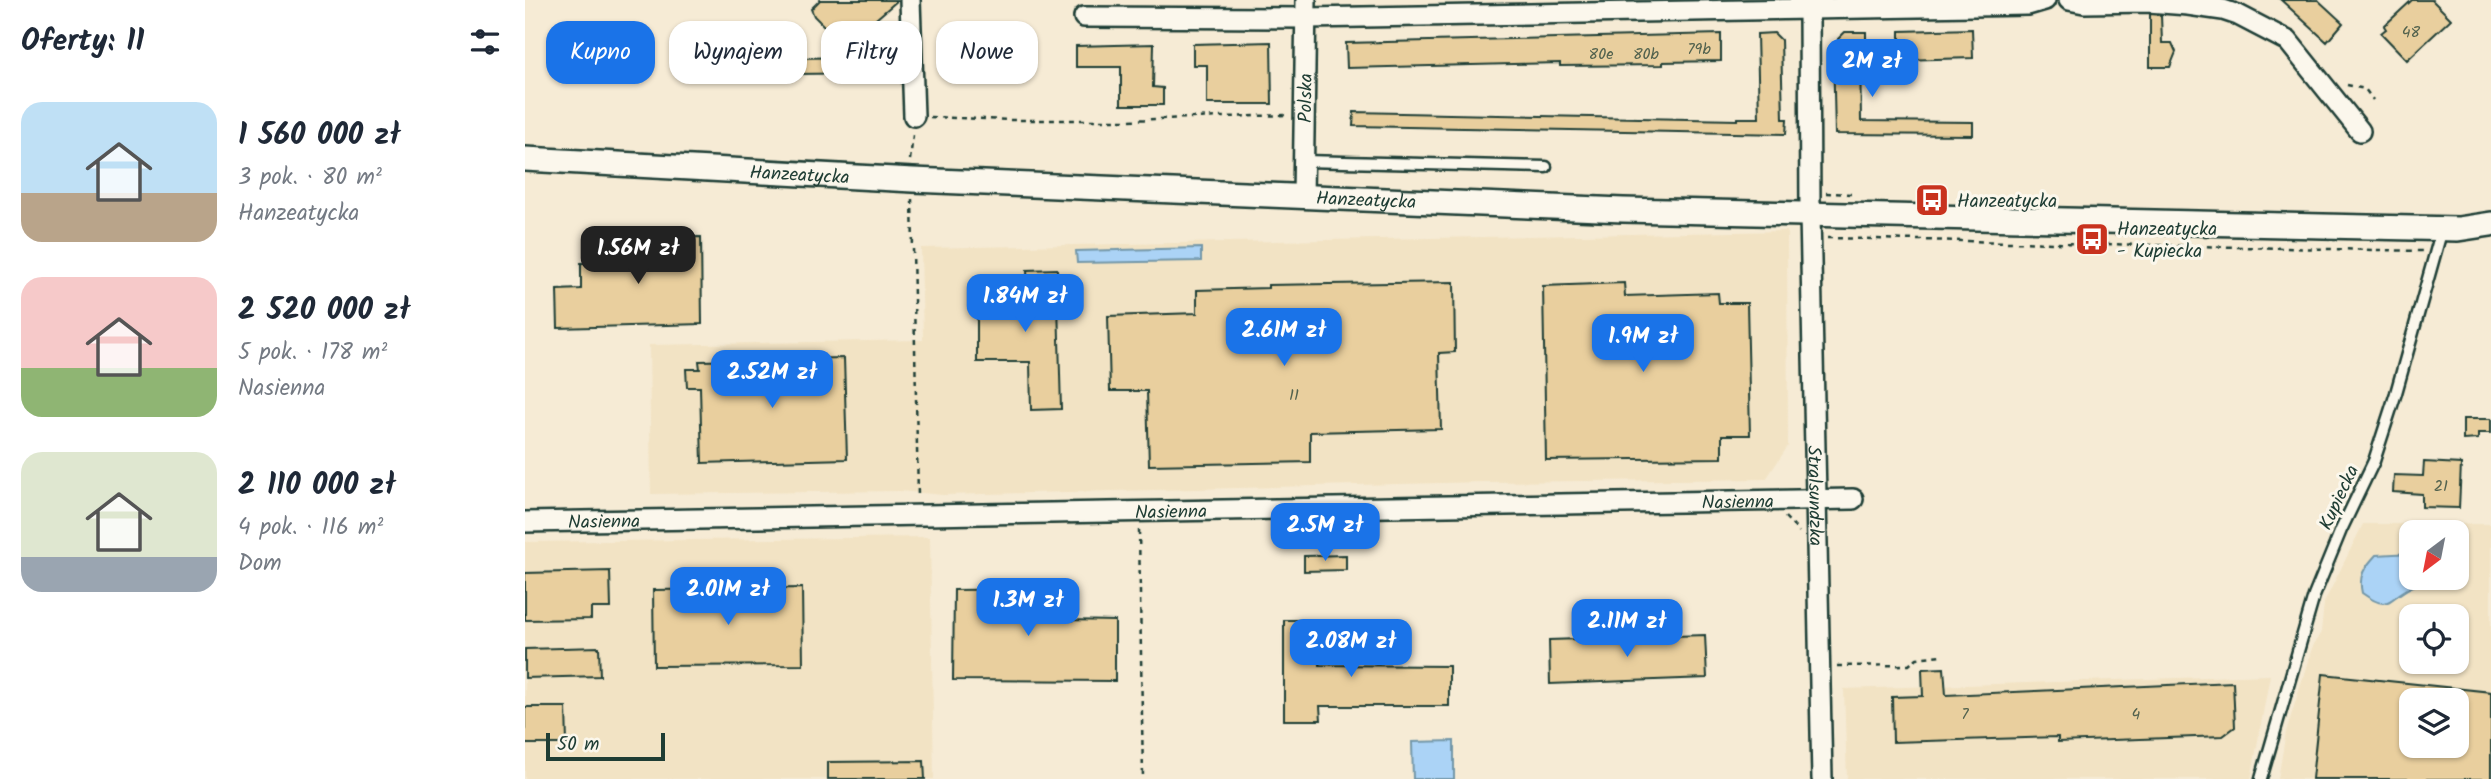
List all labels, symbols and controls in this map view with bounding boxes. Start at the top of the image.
text: Oferty: 11 [21,18,144,66]
house number: 48 [2402,20,2421,45]
chip: Kupno [546,21,655,84]
chip: Wynajem [669,21,807,84]
chip: Filtry [821,21,922,84]
chip: Nowe [936,21,1038,84]
icon: filters [466,23,504,61]
house number: 79b [1687,37,1711,62]
pin: 2M zł [1823,40,1921,99]
house number: 80e [1589,42,1613,67]
house number: 80b [1633,42,1660,67]
text: 2M zł [1842,44,1902,80]
street label: Polska [1291,73,1322,123]
text: 1 560 000 zł [238,112,401,160]
icon: home [77,130,161,214]
street label: Hanzeatycka [749,158,850,194]
text: 3 pok. · 80 m² [238,160,382,196]
bus stop icon: Hanzeatycka [1913,181,1951,219]
street label: Hanzeatycka [1315,184,1417,218]
place label: Hanzeatycka [1957,187,2057,217]
text: Hanzeatycka [238,196,359,232]
place label: Hanzeatycka - Kupiecka [2117,215,2217,267]
bus stop icon: Hanzeatycka - Kupiecka [2073,220,2111,258]
pin: 1.56M zł [566,226,710,286]
text: 1.56M zł [597,231,679,267]
pin: 1.84M zł [953,274,1097,334]
text: 1.84M zł [983,279,1067,315]
text: 2 520 000 zł [238,287,410,335]
icon: home [77,305,161,389]
pin: 2.61M zł [1212,308,1356,368]
text: 2.61M zł [1242,313,1326,349]
pin: 1.9M zł [1578,314,1708,374]
text: 1.9M zł [1608,319,1678,355]
text: 5 pok. · 178 m² [238,335,387,371]
pin: 2.52M zł [700,350,844,410]
text: 2.52M zł [727,355,817,391]
text: Nasienna [238,371,325,407]
house number: 11 [1289,383,1299,408]
street label: Stralsundzka [1798,445,1830,546]
street label: Kupiecka [2312,460,2368,535]
text: 2 110 000 zł [238,462,396,510]
house number: 21 [2434,474,2448,499]
icon: home [77,480,161,564]
street label: Nasienna [1701,487,1774,519]
street label: Nasienna [1135,497,1207,528]
pin: 2.5M zł [1260,504,1390,563]
street label: Nasienna [568,507,640,538]
text: 2.5M zł [1287,508,1363,544]
text: 4 pok. · 116 m² [238,510,383,546]
north arrow [2399,520,2469,590]
map controls [2399,520,2469,758]
text: Dom [238,546,282,582]
pin: 2.01M zł [656,568,800,627]
text: 2.01M zł [686,572,770,608]
pin: 1.3M zł [963,578,1093,638]
text: 1.3M zł [992,583,1064,619]
pin: 2.11M zł [1555,600,1699,659]
text: 2.11M zł [1588,604,1666,640]
button: locate [2399,604,2469,674]
pin: 2.08M zł [1279,620,1423,679]
text: 2.08M zł [1306,624,1396,660]
button: layers [2399,688,2469,758]
house number: 7 [1961,702,1969,727]
house number: 4 [2132,702,2141,727]
scale bar [546,730,665,762]
text: 50 m [557,730,599,760]

